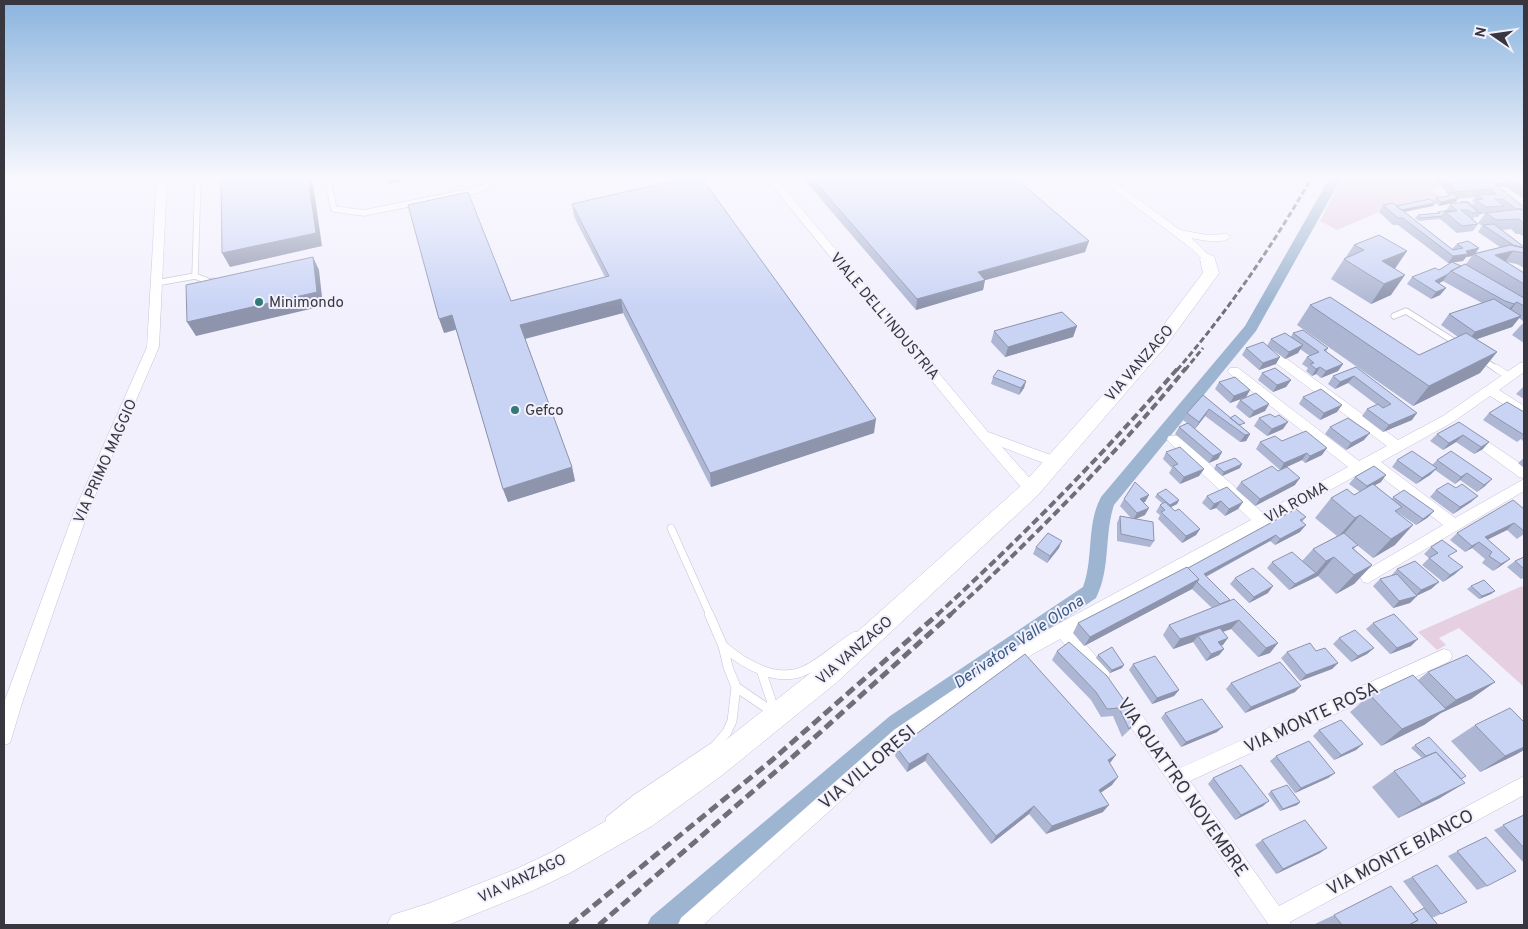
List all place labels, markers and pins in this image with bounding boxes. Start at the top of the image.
place label: Minimondo [269,294,344,313]
marker: Minimondo [253,296,265,308]
place label: Gefco [525,402,564,421]
marker: Gefco [509,404,521,416]

